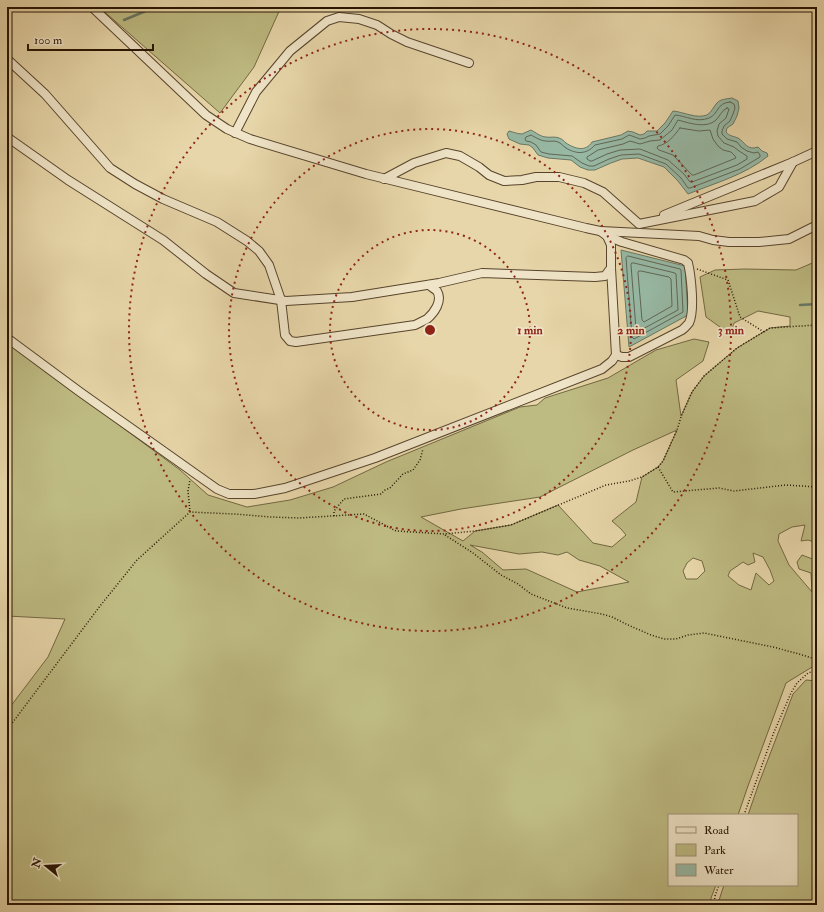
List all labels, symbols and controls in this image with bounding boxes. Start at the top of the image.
scale bar [28,26,153,52]
text: 100 m [34,33,63,48]
centre of rings [423,323,437,337]
text: 1 min [517,323,544,338]
text: 2 min [617,323,645,338]
text: 3 min [718,323,745,338]
legend [668,814,798,886]
text: Road [704,823,729,838]
text: Park [704,843,726,858]
north arrow [26,846,66,886]
text: N [29,855,45,871]
text: Water [703,863,734,878]

